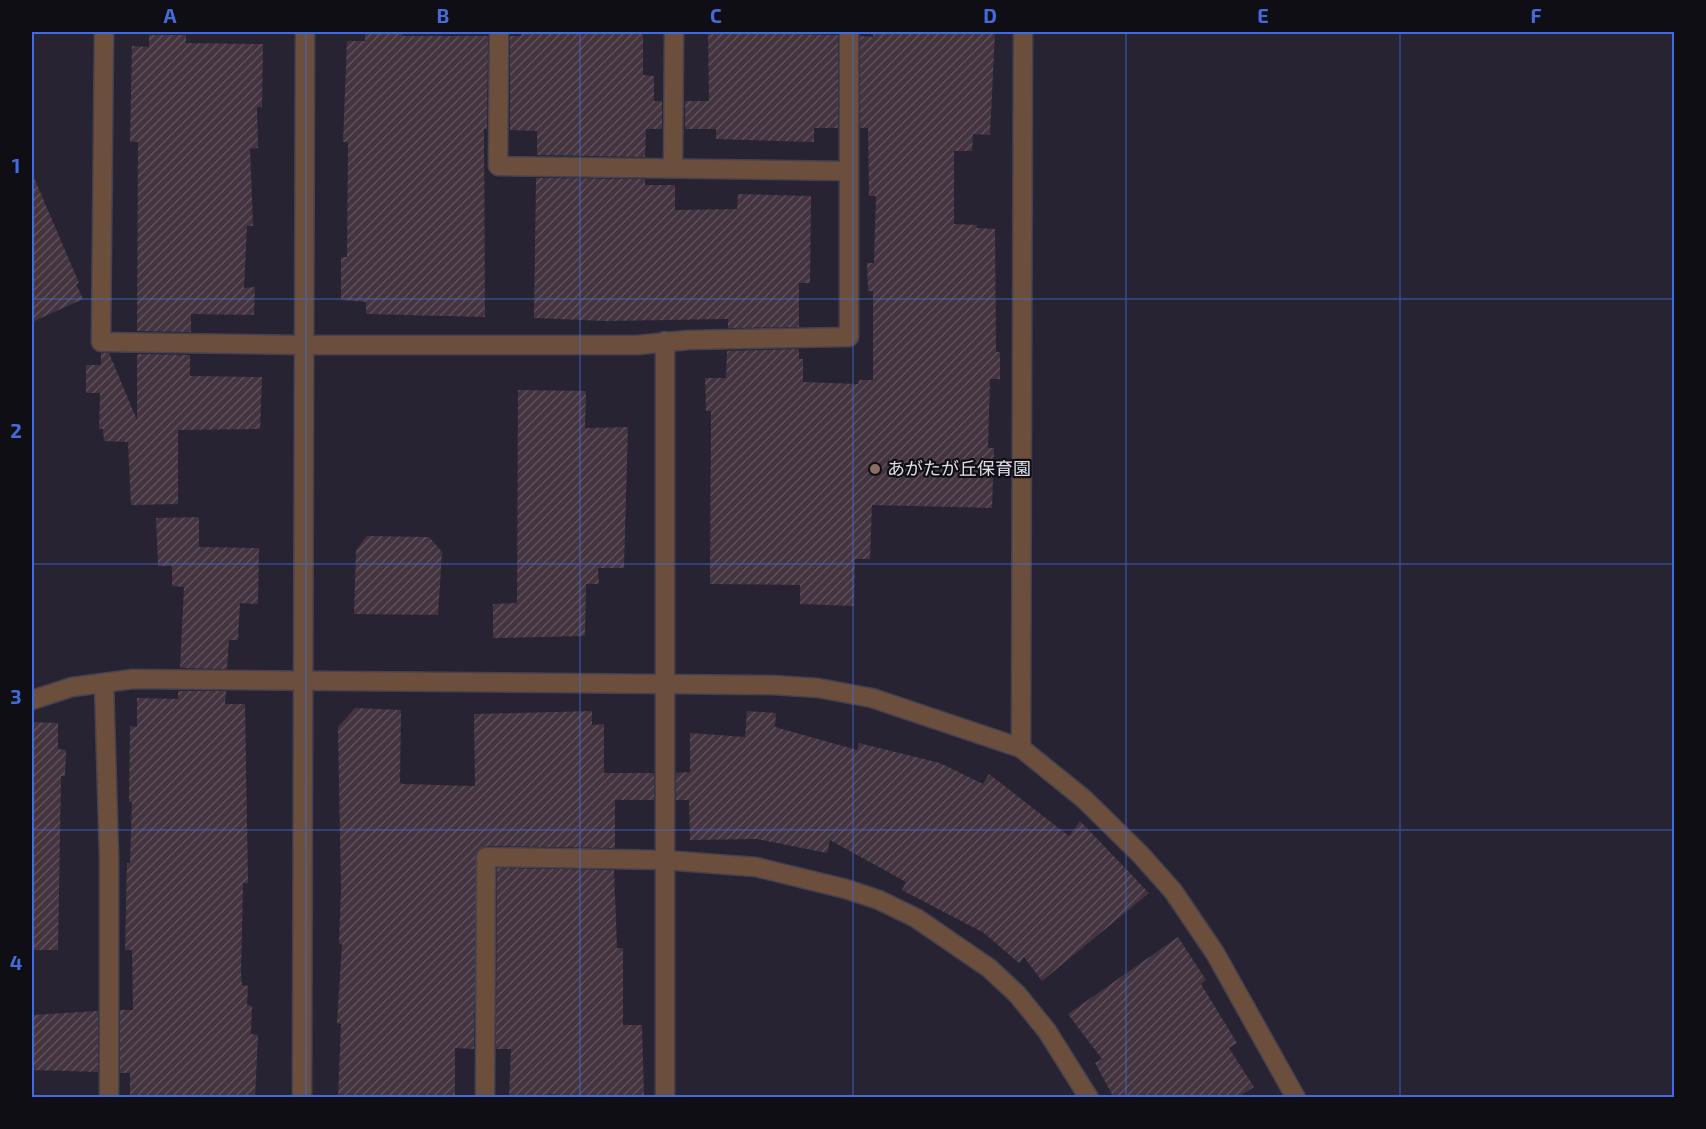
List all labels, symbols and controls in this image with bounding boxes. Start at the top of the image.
text: A [163,3,177,27]
text: B [437,3,449,27]
text: C [710,3,722,27]
text: D [983,3,997,27]
text: E [1257,3,1269,27]
text: F [1530,3,1542,27]
text: 1 [12,153,20,177]
text: 2 [10,418,22,442]
place label: あがたが丘保育園 [887,457,1031,479]
marker: あがたが丘保育園 [868,462,882,476]
text: 3 [10,684,22,708]
text: 4 [10,950,23,974]

